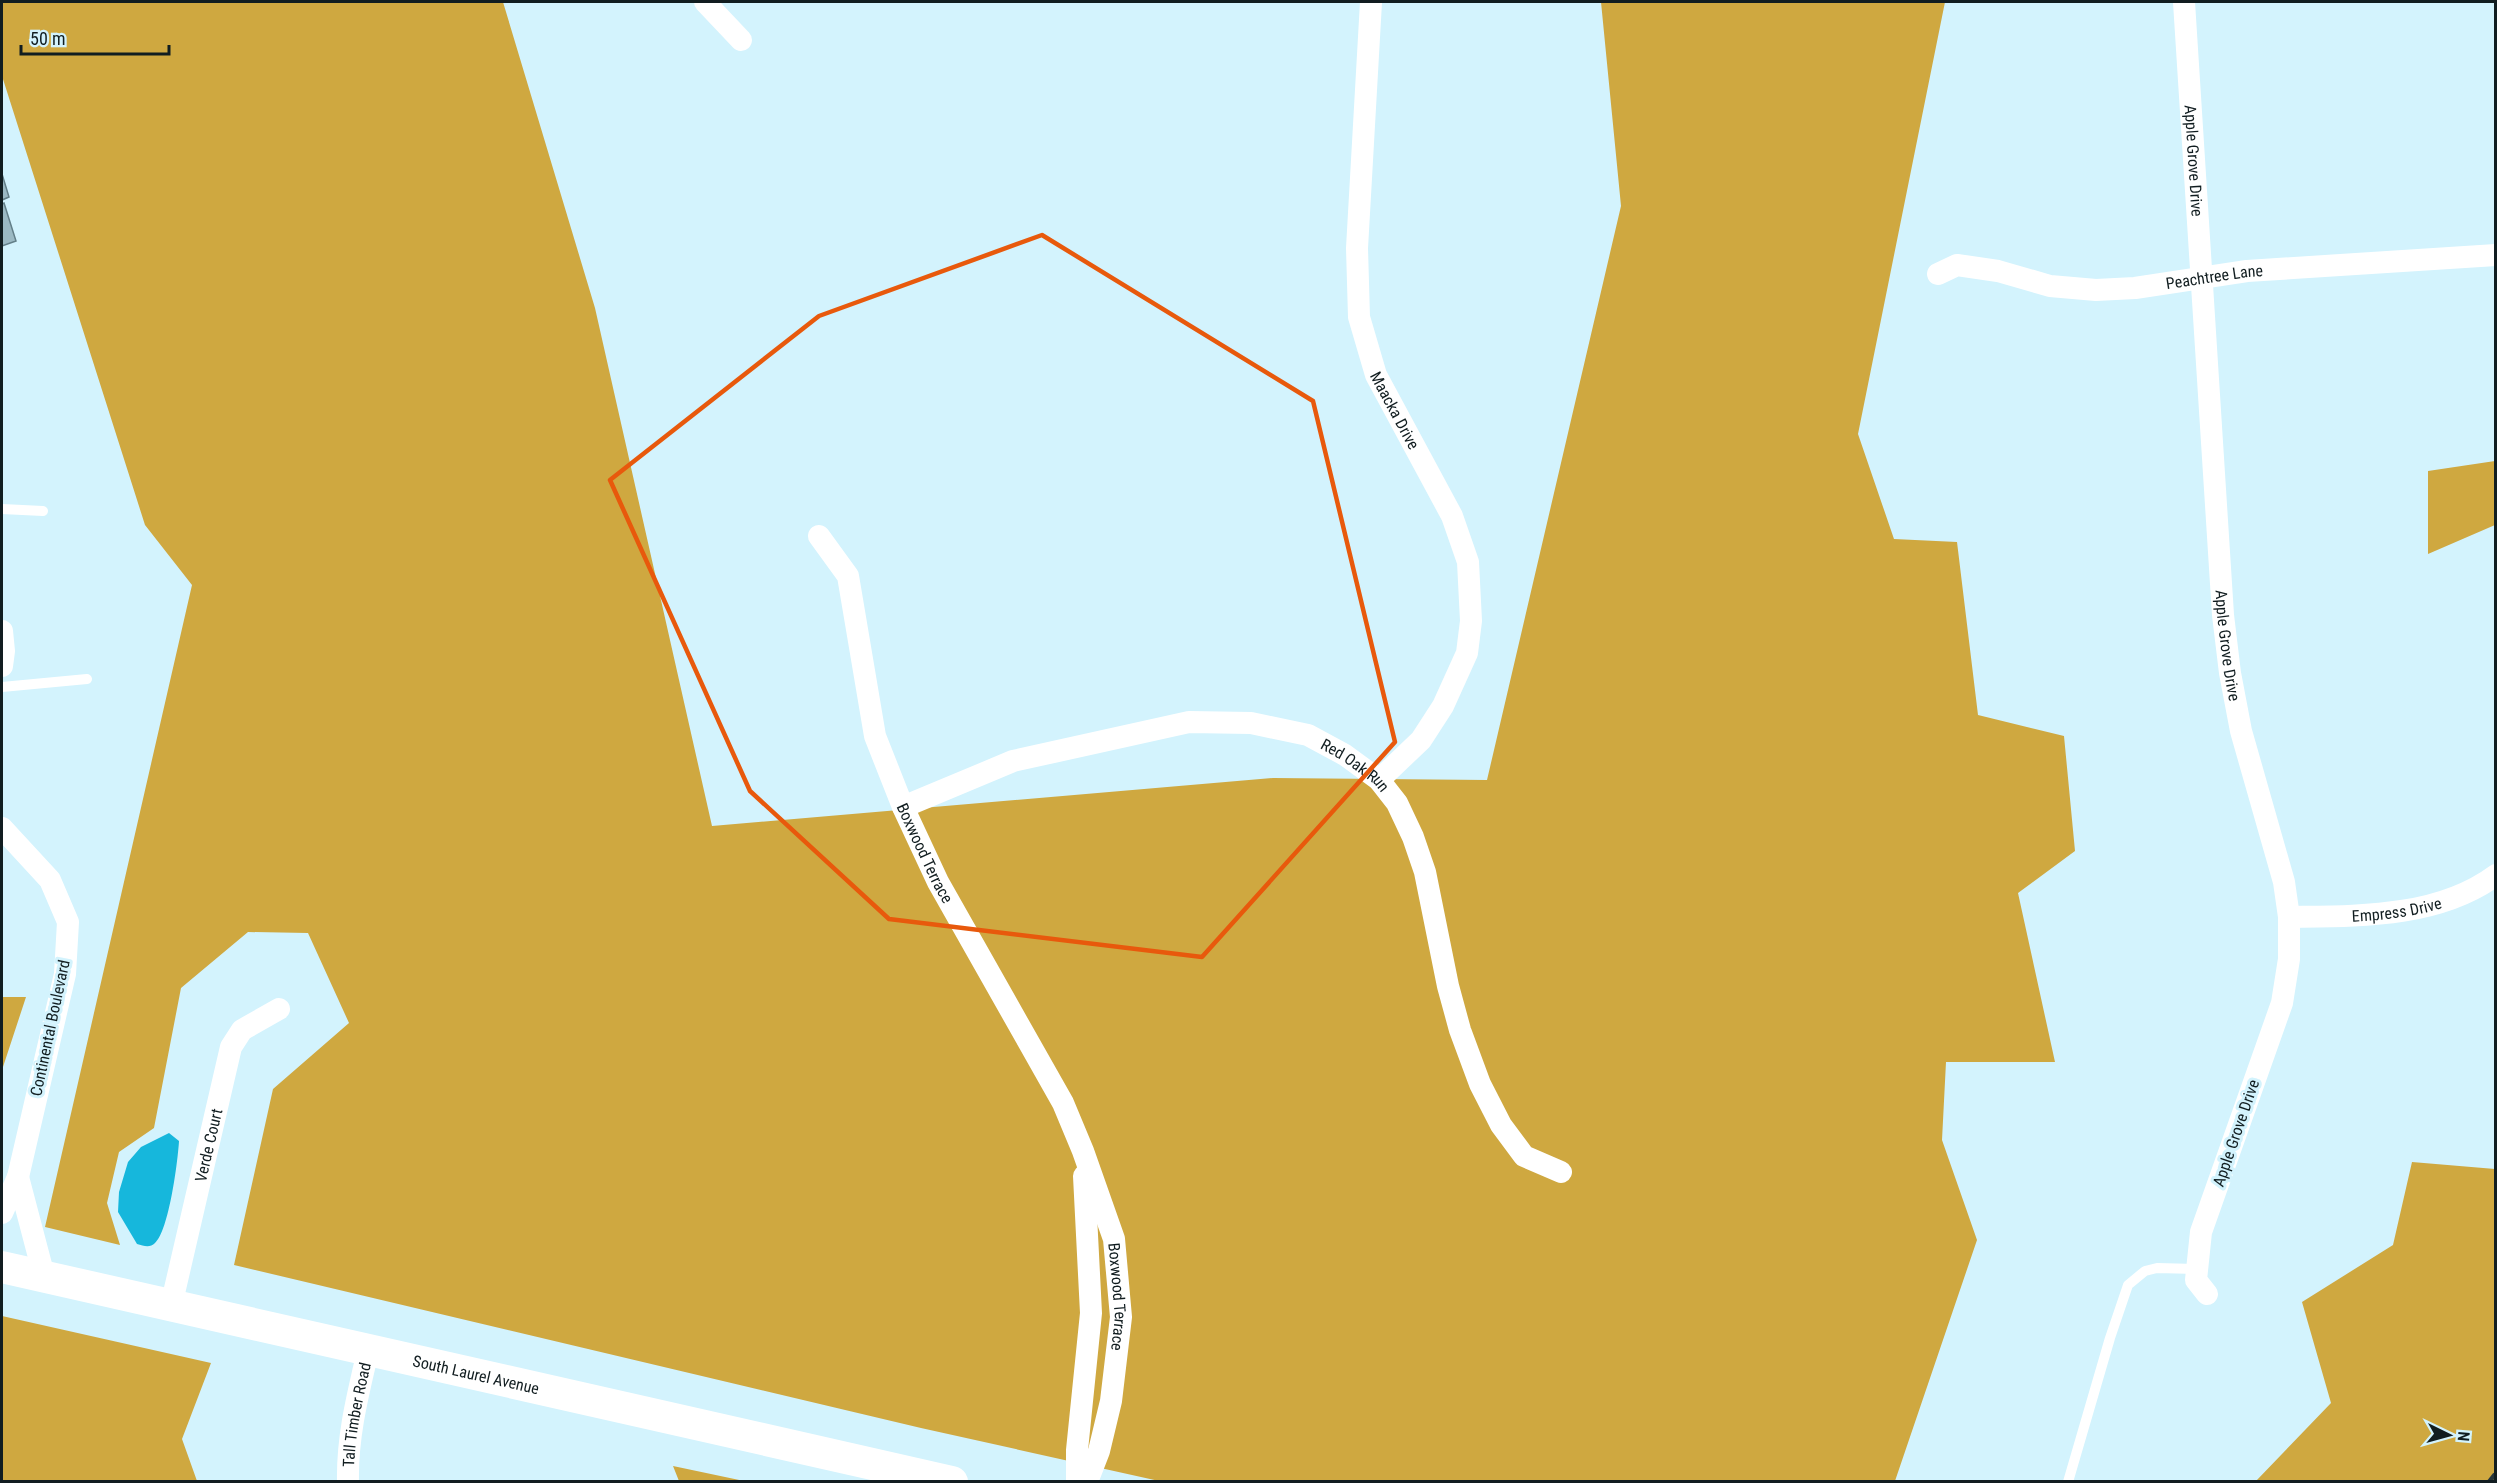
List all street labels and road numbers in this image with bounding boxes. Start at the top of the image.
street label: Apple Grove Drive [2181,104,2207,217]
street label: Peachtree Lane [2165,261,2263,293]
street label: Maacka Drive [1366,368,1424,452]
street label: Apple Grove Drive [2212,589,2245,703]
street label: Red Oak Run [1318,734,1394,795]
street label: Boxwood Terrace [893,800,957,906]
street label: Empress Drive [2351,893,2444,925]
street label: Continental Boulevard [26,958,74,1098]
street label: Apple Grove Drive [2209,1077,2263,1189]
street label: Verde Court [191,1106,226,1184]
street label: Boxwood Terrace [1105,1242,1131,1352]
street label: South Laurel Avenue [411,1351,541,1398]
street label: Tall Timber Road [339,1360,375,1467]

